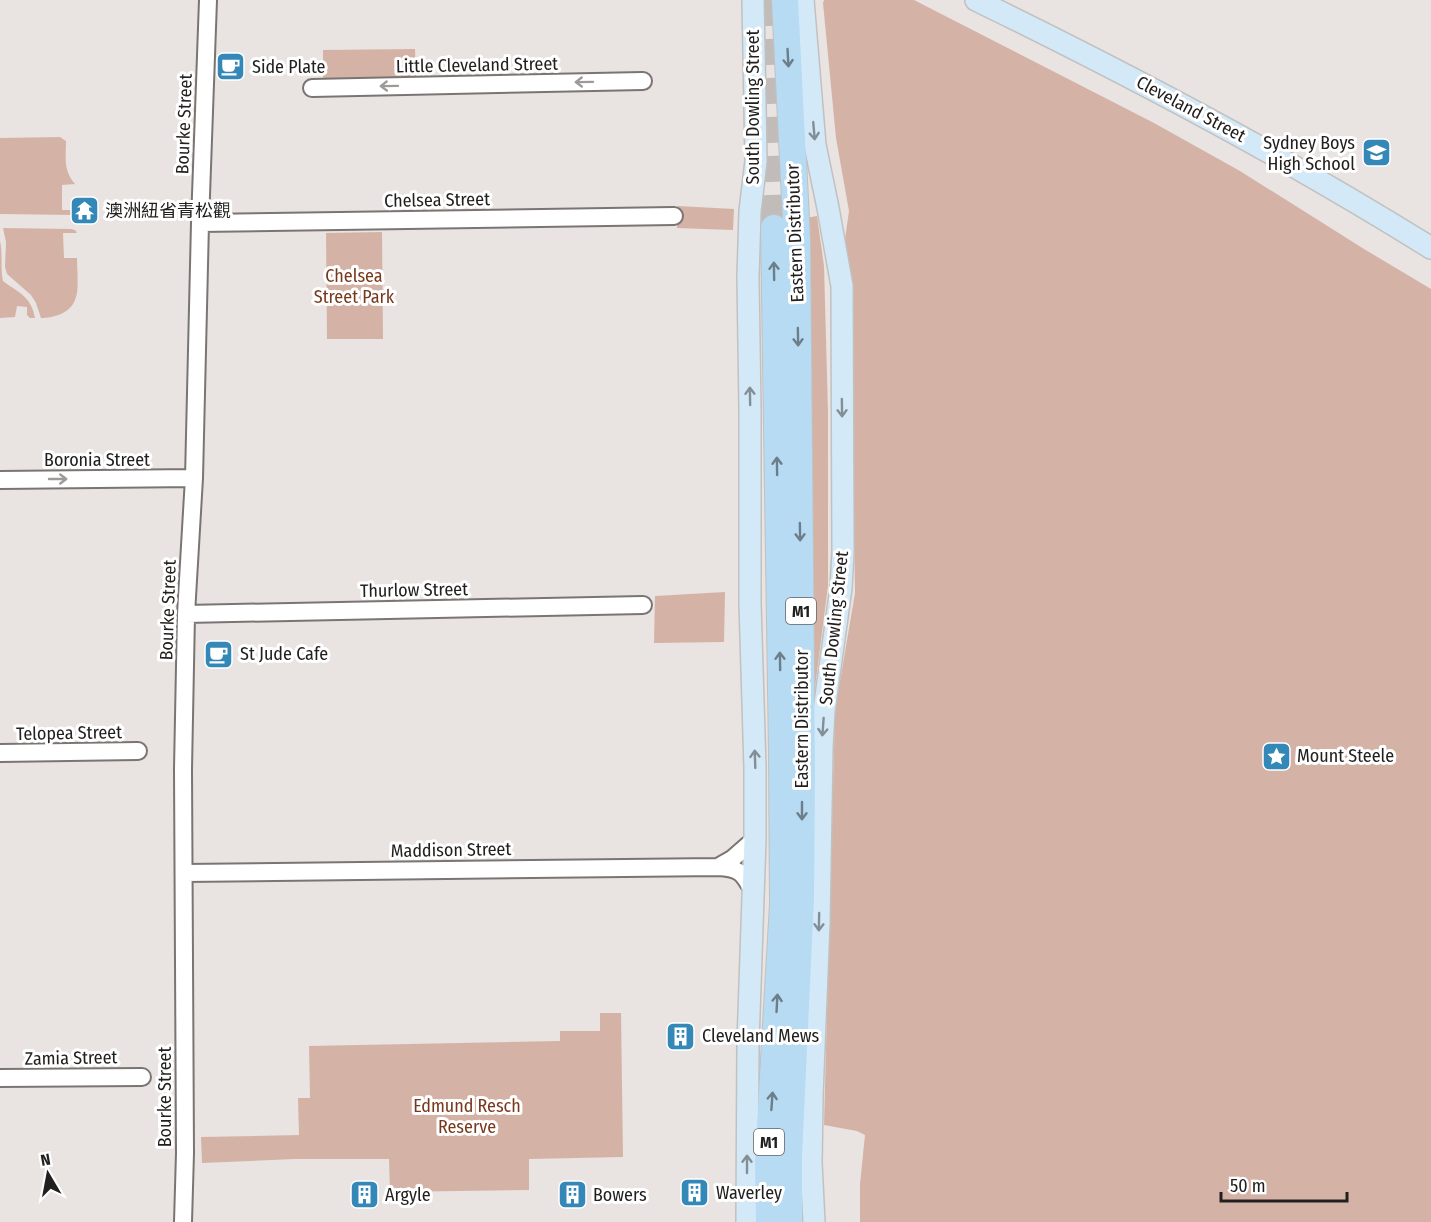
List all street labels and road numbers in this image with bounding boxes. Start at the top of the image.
street label: South Dowling Street [742,29,764,184]
street label: Little Cleveland Street [396,53,558,77]
street label: Cleveland Street [1133,71,1249,147]
street label: Bourke Street [171,73,197,175]
street label: Eastern Distributor [782,163,808,303]
street label: Chelsea Street [384,188,490,212]
street label: Boronia Street [44,449,150,471]
street label: South Dowling Street [815,550,853,706]
street label: Bourke Street [155,559,181,661]
street label: Thurlow Street [360,578,468,602]
road number: M1 [786,598,816,624]
street label: Eastern Distributor [791,649,813,788]
street label: Telopea Street [16,721,122,745]
street label: Maddison Street [391,838,512,862]
street label: Zamia Street [24,1046,118,1070]
street label: Bourke Street [154,1047,176,1147]
road number: M1 [754,1129,784,1155]

